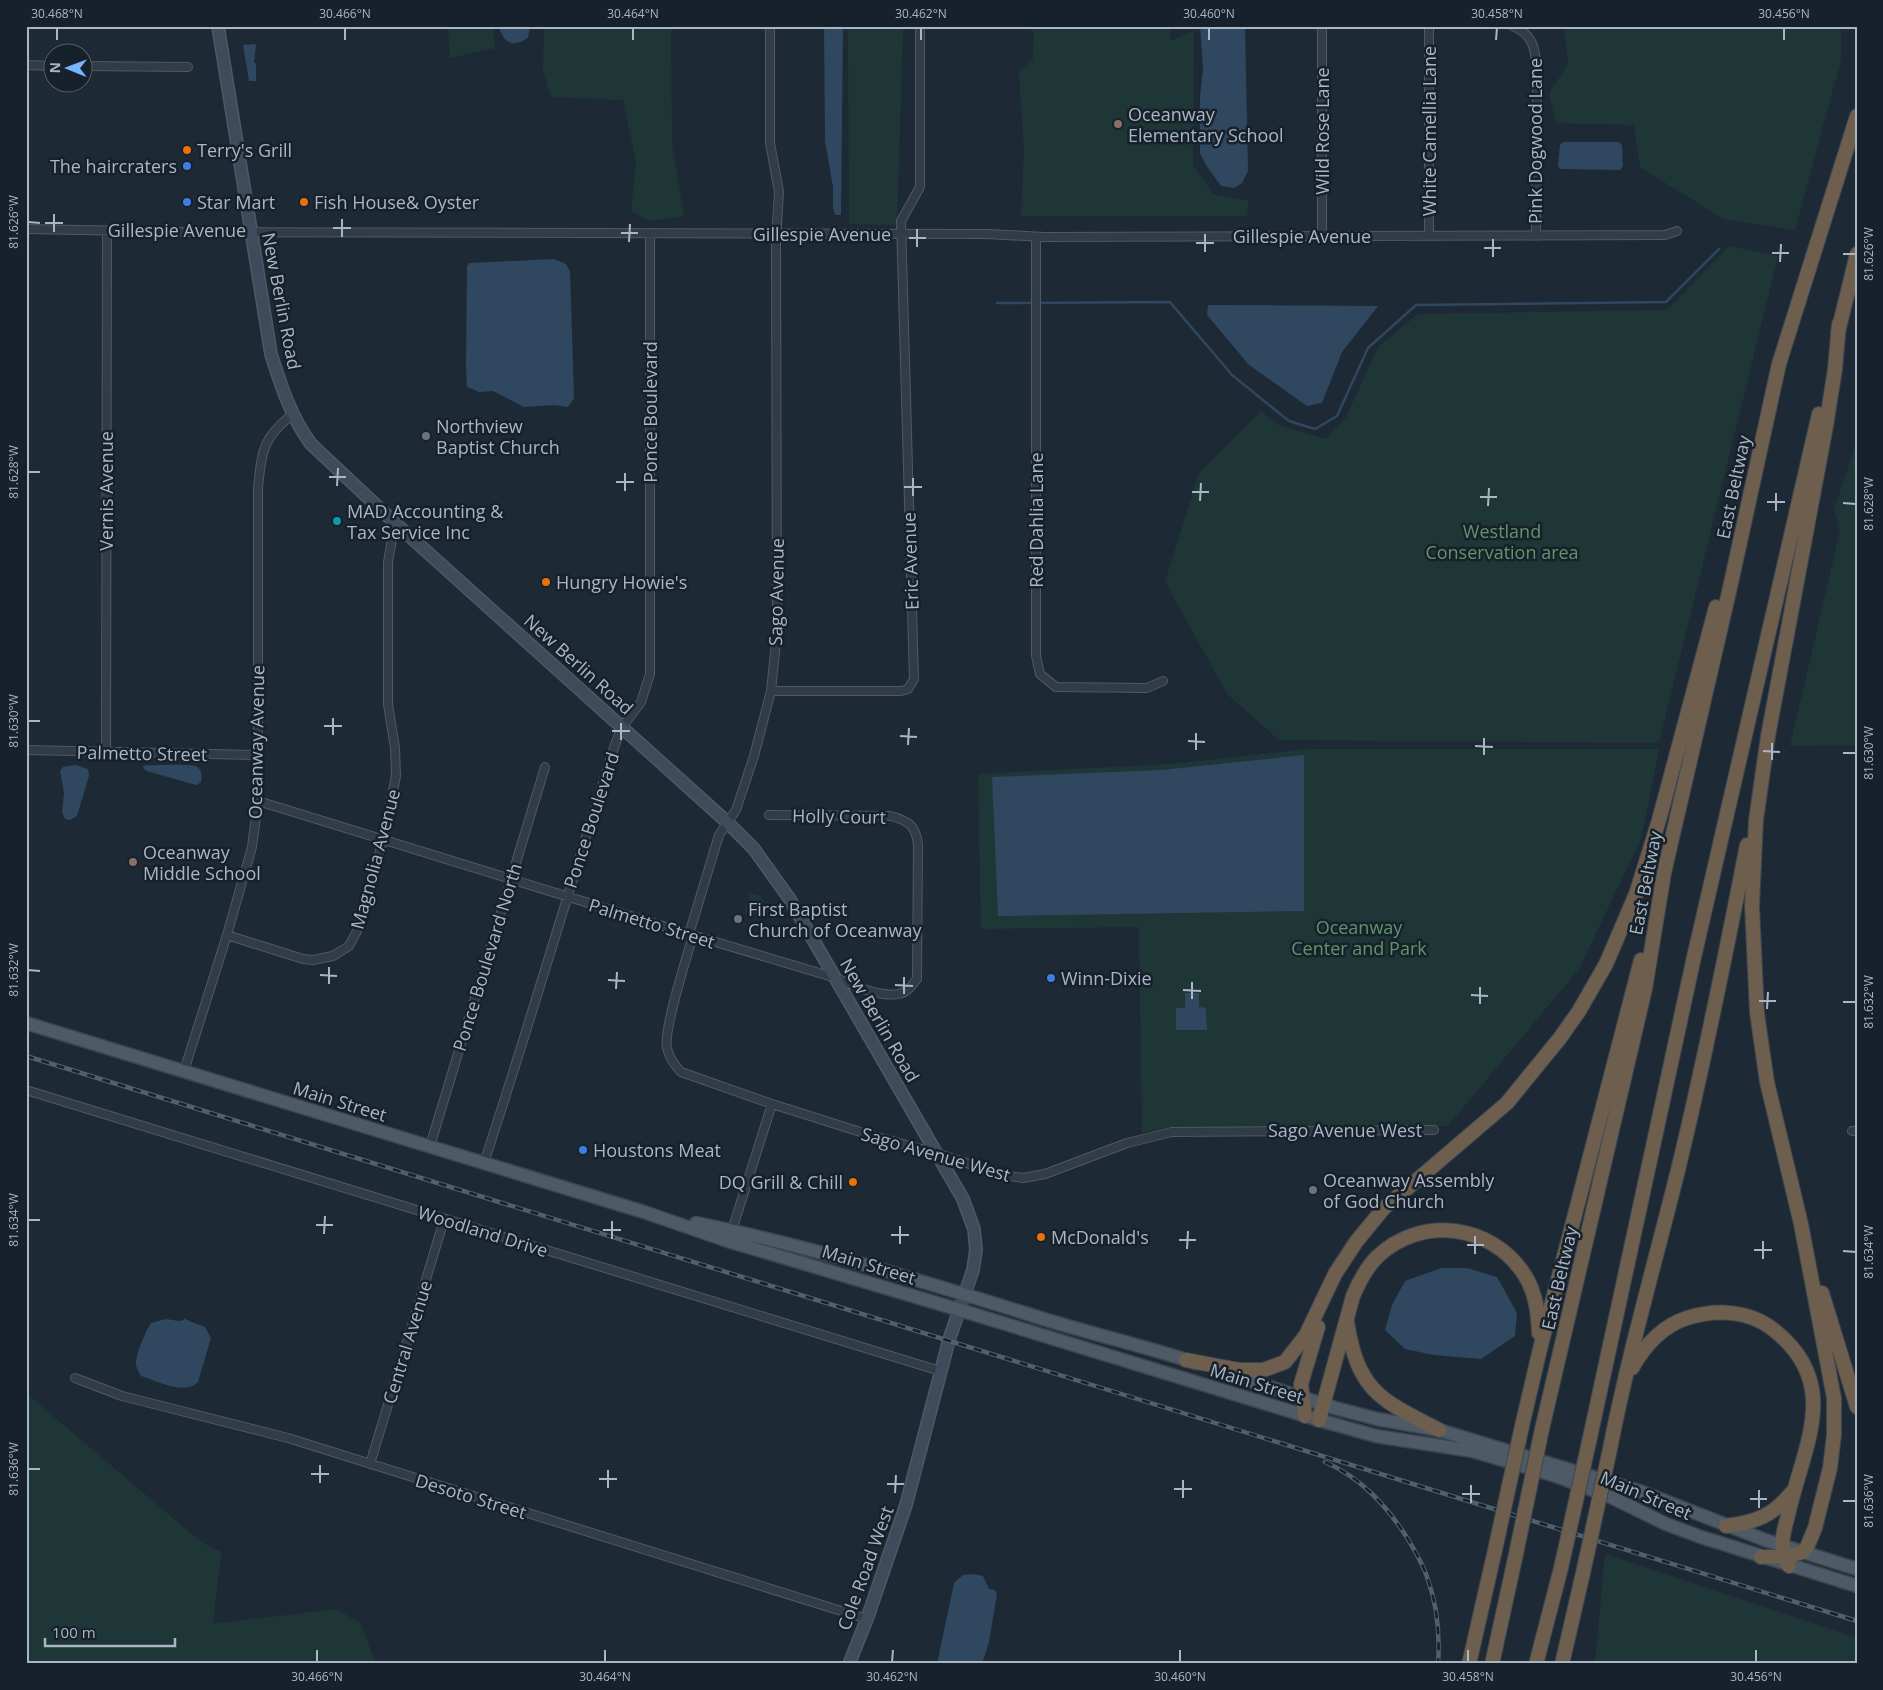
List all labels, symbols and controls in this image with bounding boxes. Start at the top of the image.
text: 30.468°N [31,5,83,22]
text: 30.466°N [319,5,371,22]
text: 30.464°N [607,5,659,22]
text: 30.462°N [895,5,947,22]
text: 30.460°N [1183,5,1235,22]
text: 30.458°N [1471,5,1523,22]
text: 30.456°N [1758,5,1810,22]
north arrow [42,42,92,92]
street label: White Camellia Lane [1417,46,1441,216]
street label: Pink Dogwood Lane [1523,58,1547,224]
text: N [45,62,64,74]
street label: Wild Rose Lane [1310,67,1334,195]
place label: Oceanway Elementary School [1128,102,1284,147]
marker: Oceanway Elementary School [1112,118,1124,130]
place label: Terry's Grill [197,138,292,162]
marker: Terry's Grill [181,144,193,156]
place label: The haircraters [50,154,177,178]
marker: The haircraters [181,160,193,172]
place label: Star Mart [197,190,275,214]
place label: Fish House& Oyster [314,190,480,214]
text: 81.626°W [5,195,22,249]
marker: Star Mart [181,196,193,208]
marker: Fish House& Oyster [298,196,310,208]
street label: Gillespie Avenue [108,218,246,242]
street label: Gillespie Avenue [753,222,891,246]
street label: Gillespie Avenue [1233,224,1371,248]
text: 81.626°W [1860,227,1877,281]
street label: New Berlin Road [257,230,307,372]
street label: Ponce Boulevard [638,341,662,483]
place label: Northview Baptist Church [436,414,560,459]
marker: Northview Baptist Church [420,430,432,442]
street label: Vernis Avenue [94,431,118,551]
street label: East Beltway [1710,432,1756,541]
text: 81.628°W [5,445,22,499]
street label: Red Dahlia Lane [1024,452,1048,588]
text: 81.628°W [1860,477,1877,531]
place label: MAD Accounting & Tax Service Inc [347,499,504,544]
street label: Eric Avenue [896,512,924,610]
marker: MAD Accounting & Tax Service Inc [331,515,343,527]
park label: Westland Conservation area [1425,519,1579,564]
street label: Sago Avenue [763,538,789,646]
place label: Hungry Howie's [556,570,687,594]
marker: Hungry Howie's [540,576,552,588]
street label: New Berlin Road [519,609,639,719]
street label: Oceanway Avenue [243,665,269,819]
text: 81.630°W [5,694,22,748]
text: 81.630°W [1860,726,1877,780]
street label: Palmetto Street [76,740,208,766]
street label: Ponce Boulevard [558,749,624,891]
street label: Magnolia Avenue [345,786,405,932]
street label: Holly Court [792,803,886,829]
street label: East Beltway [1623,828,1667,937]
place label: Oceanway Middle School [143,840,261,885]
marker: Oceanway Middle School [127,856,139,868]
street label: Ponce Boulevard North [447,860,527,1054]
street label: Palmetto Street [586,892,718,954]
place label: First Baptist Church of Oceanway [748,897,922,942]
marker: First Baptist Church of Oceanway [732,913,744,925]
park label: Oceanway Center and Park [1291,915,1427,960]
text: 81.632°W [5,943,22,997]
street label: New Berlin Road [835,954,925,1086]
place label: Winn-Dixie [1061,966,1152,990]
marker: Winn-Dixie [1045,972,1057,984]
text: 81.632°W [1860,975,1877,1029]
street label: Main Street [290,1075,390,1127]
street label: Sago Avenue West [1268,1118,1422,1142]
street label: Sago Avenue West [859,1121,1013,1187]
place label: Houstons Meat [593,1138,721,1162]
marker: Houstons Meat [577,1144,589,1156]
place label: Oceanway Assembly of God Church [1323,1168,1495,1213]
place label: DQ Grill & Chill [719,1170,843,1194]
marker: DQ Grill & Chill [847,1176,859,1188]
marker: Oceanway Assembly of God Church [1307,1184,1319,1196]
text: 81.634°W [5,1193,22,1247]
street label: Woodland Drive [415,1200,551,1262]
street label: East Beltway [1535,1223,1583,1332]
place label: McDonald's [1051,1225,1149,1249]
text: 81.634°W [1860,1225,1877,1279]
marker: McDonald's [1035,1231,1047,1243]
street label: Main Street [819,1238,919,1290]
street label: Central Avenue [377,1277,437,1407]
street label: Main Street [1207,1357,1307,1409]
text: 81.636°W [5,1442,22,1496]
street label: Main Street [1597,1465,1695,1525]
street label: Desoto Street [413,1468,529,1524]
text: 81.636°W [1860,1474,1877,1528]
street label: Cole Road West [831,1502,899,1634]
scale bar [45,1615,175,1647]
text: 100 m [52,1622,96,1642]
text: 30.466°N [291,1668,343,1685]
text: 30.464°N [579,1668,631,1685]
text: 30.462°N [866,1668,918,1685]
text: 30.460°N [1154,1668,1206,1685]
text: 30.458°N [1442,1668,1494,1685]
text: 30.456°N [1730,1668,1782,1685]

